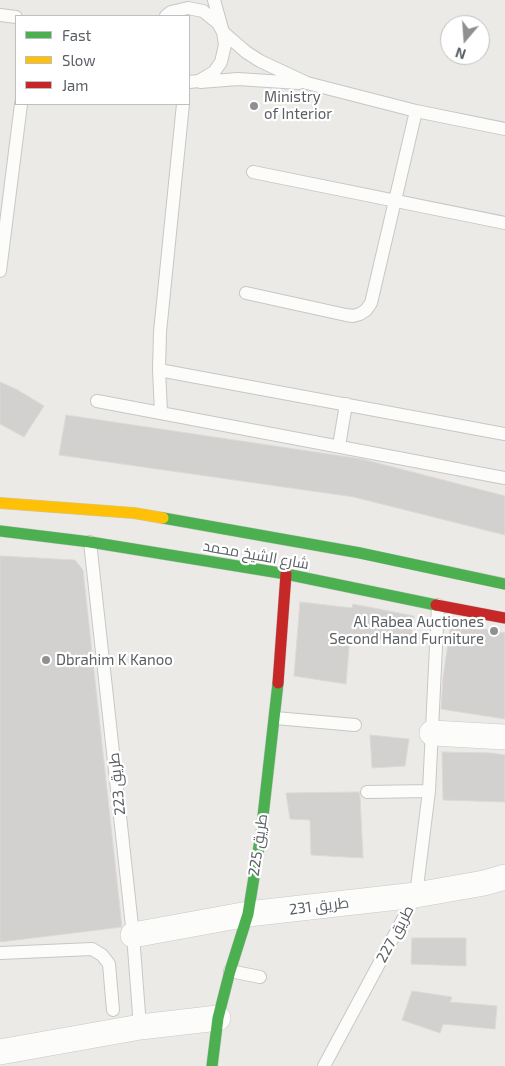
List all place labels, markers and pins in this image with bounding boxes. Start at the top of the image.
place label: Ministry of Interior [264,88,332,123]
marker: Ministry of Interior [248,100,260,112]
place label: Al Rabea Auctiones Second Hand Furniture [329,613,484,648]
marker: Al Rabea Auctiones Second Hand Furniture [488,625,500,637]
place label: Dbrahim K Kanoo [56,651,173,669]
marker: Dbrahim K Kanoo [40,654,52,666]

